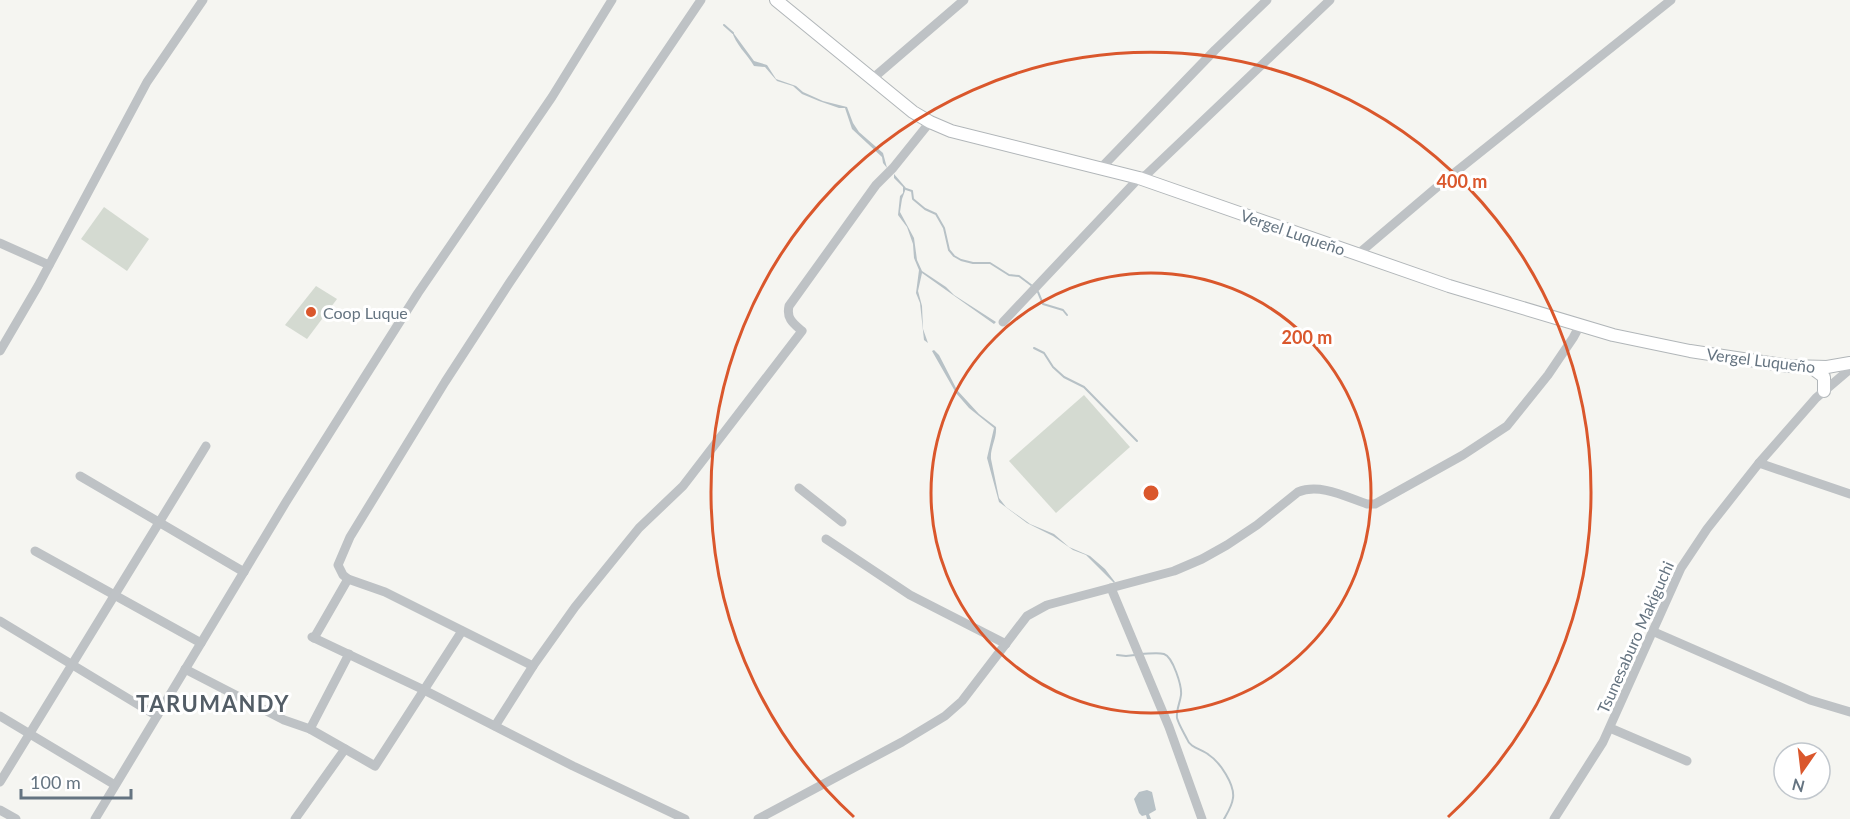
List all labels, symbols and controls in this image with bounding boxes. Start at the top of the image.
text: 400 m [1437,170,1487,192]
street label: Vergel Luqueño [1238,205,1348,259]
place label: Coop Luque [323,303,408,322]
marker: Coop Luque [304,305,318,319]
text: 200 m [1282,326,1332,348]
street label: Vergel Luqueño [1706,344,1816,376]
centre of rings [1141,483,1161,503]
street label: Tsunesaburo Makiguchi [1593,558,1677,716]
district label: TARUMANDY [136,690,290,717]
north arrow [1772,741,1832,801]
scale bar [21,762,130,800]
text: 100 m [30,771,81,793]
text: N [1790,775,1807,797]

